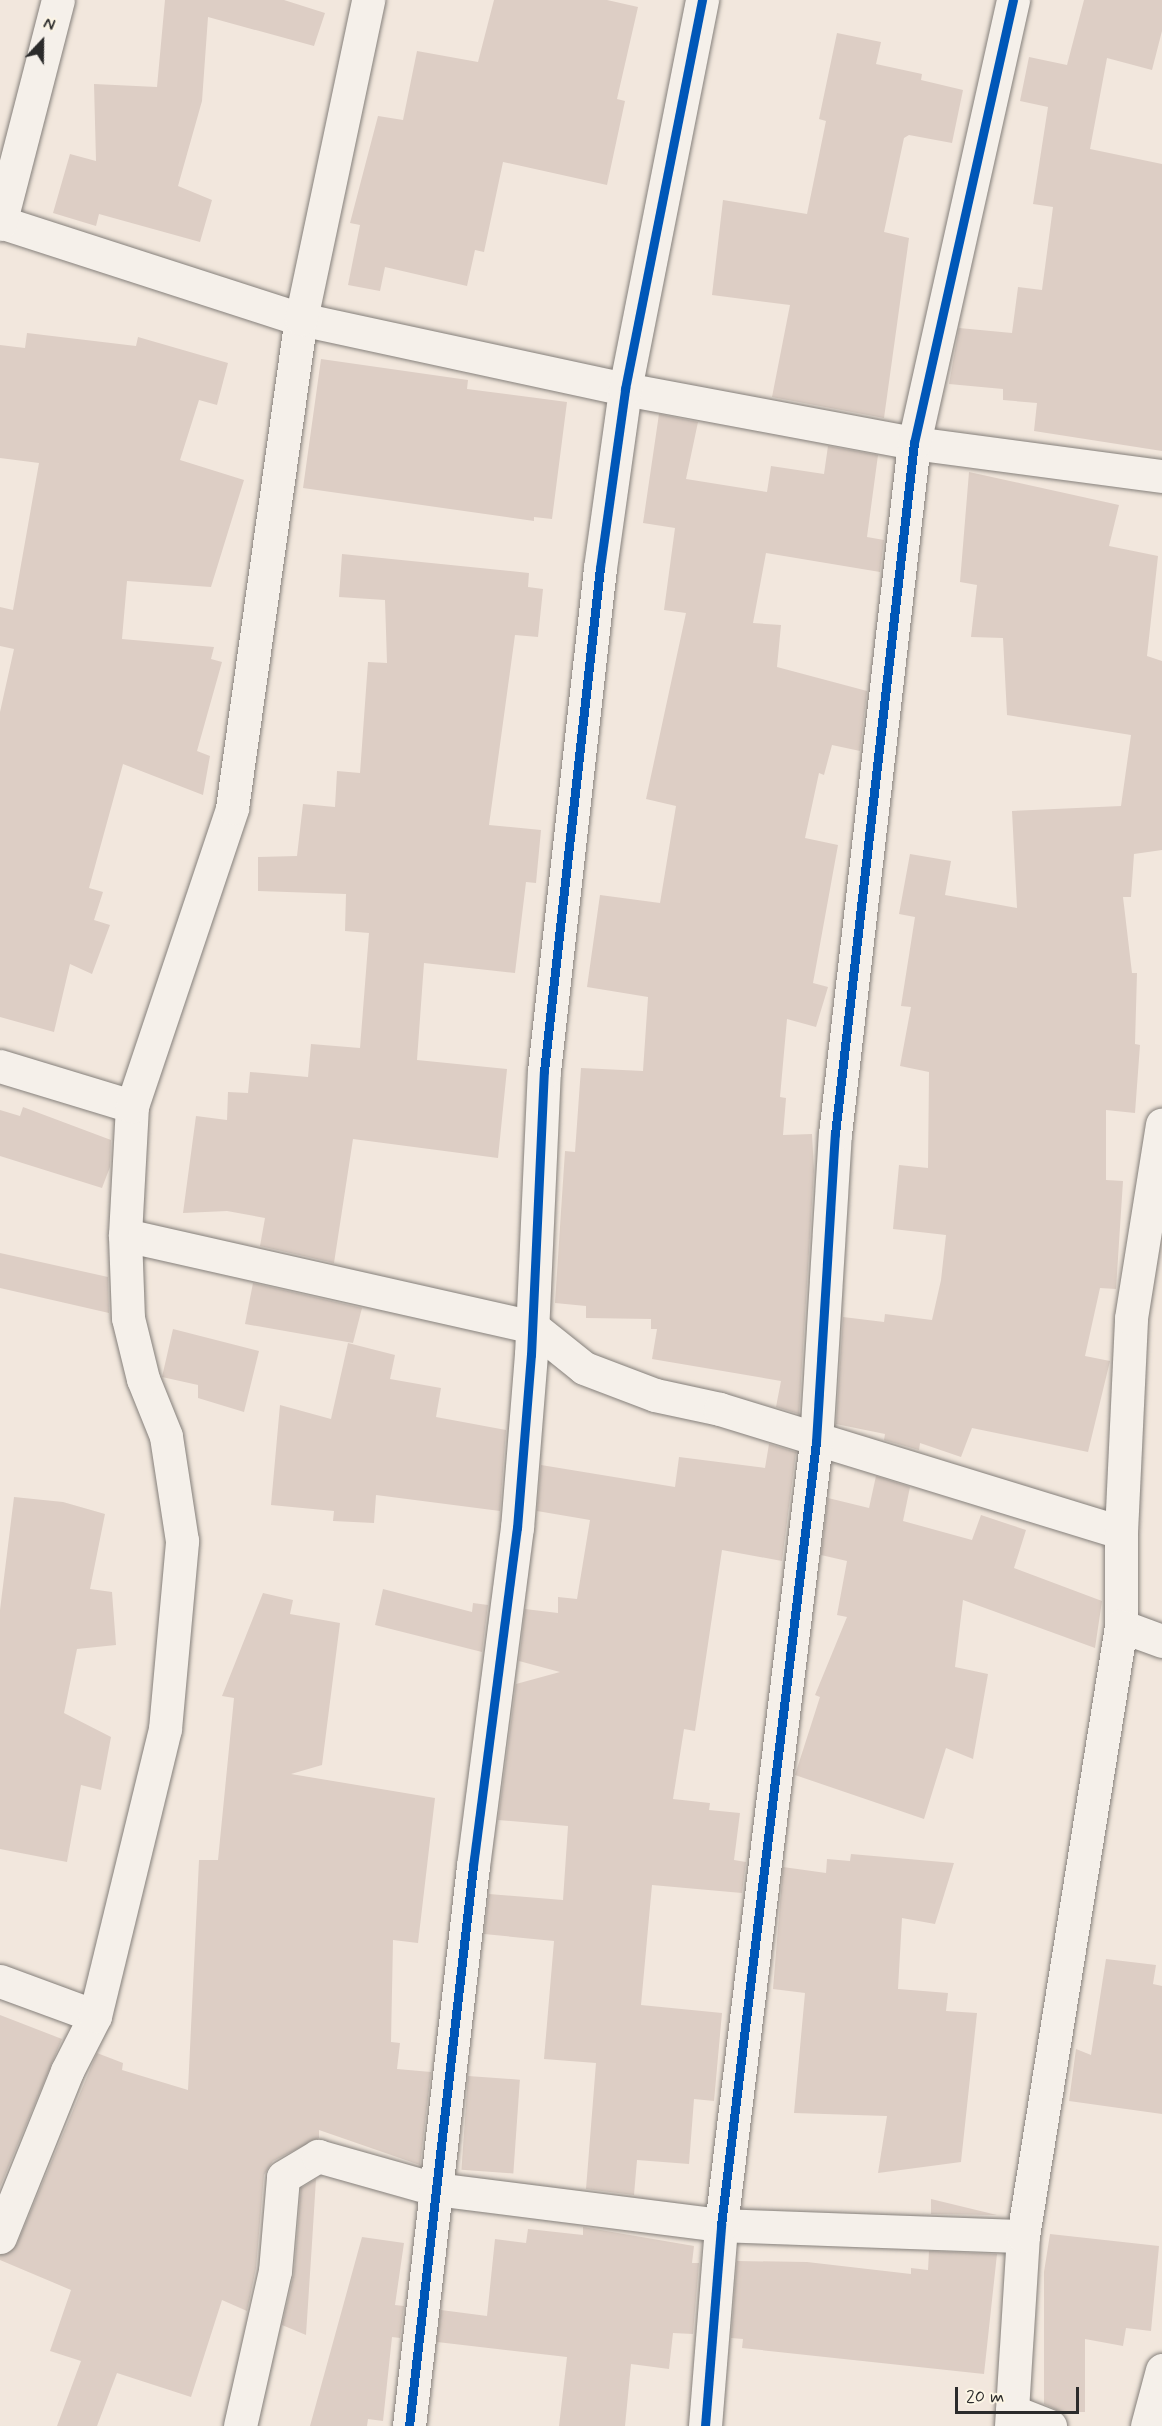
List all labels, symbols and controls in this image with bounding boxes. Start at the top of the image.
north arrow [12,12,72,72]
text: N [40,13,58,37]
scale bar [958,2375,1082,2413]
text: 20 m [966,2385,1004,2409]

